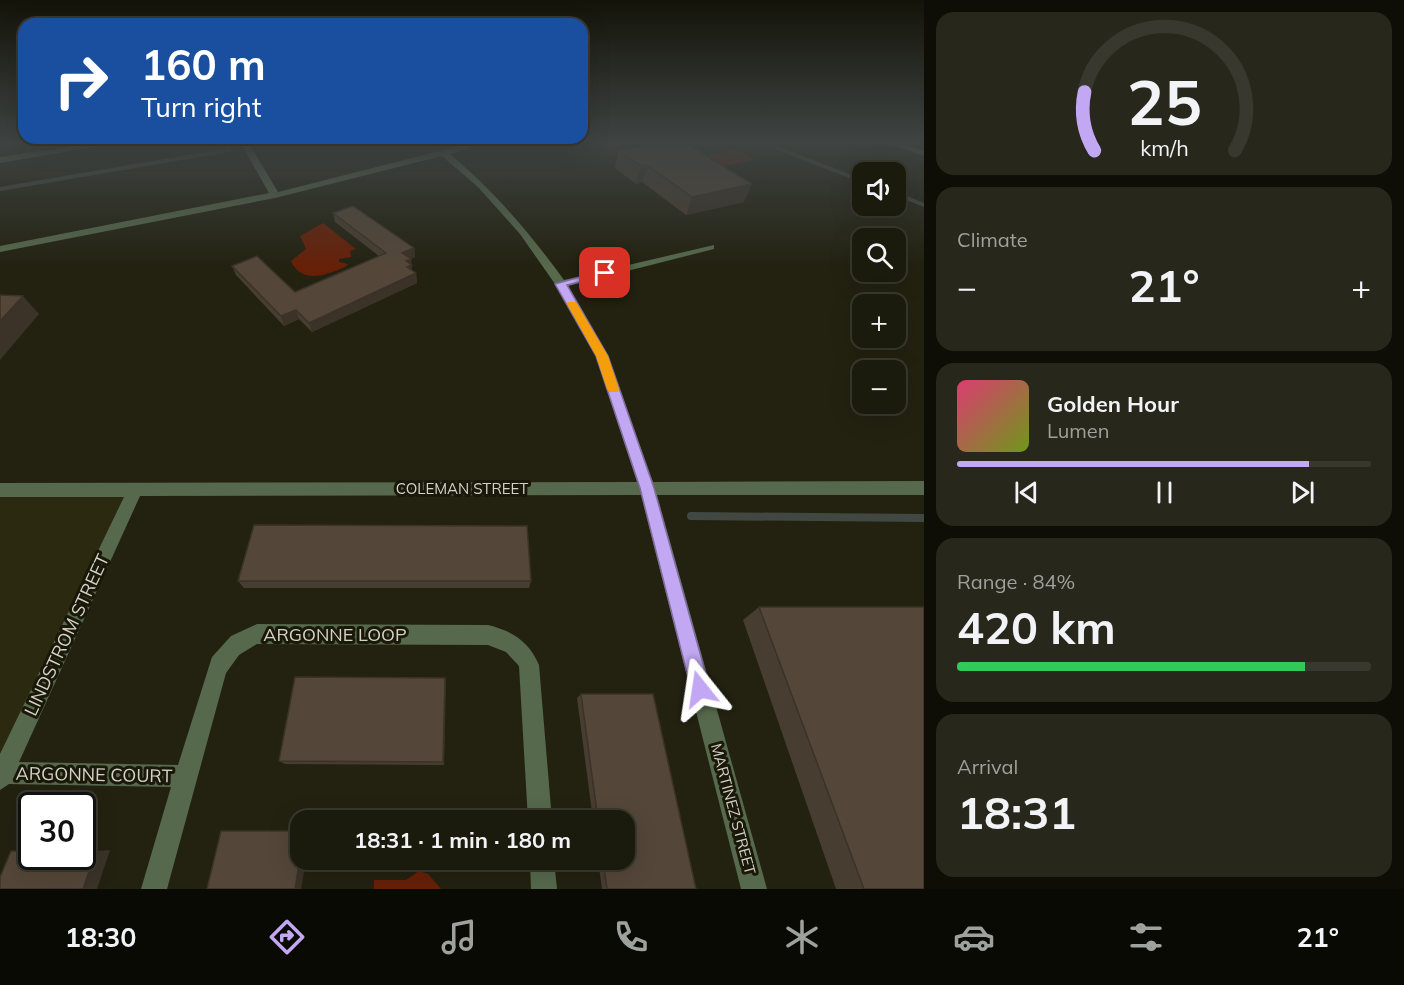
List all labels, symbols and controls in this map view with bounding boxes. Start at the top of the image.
text: 160 m [141,38,266,91]
icon: right [42,42,120,120]
text: 25 [1127,62,1201,141]
text: Turn right [141,90,261,124]
text: km/h [1140,134,1188,161]
map controls [852,162,906,414]
button: sound [852,162,906,216]
text: Climate [957,227,1028,252]
button: search [852,228,906,282]
pin [579,247,630,298]
icon: arrive [588,256,621,289]
text: 21° [1128,257,1200,313]
text: − [957,266,977,307]
text: + [1351,266,1371,307]
button: + [852,294,906,348]
button: − [852,360,906,414]
text: Golden Hour [1047,390,1179,418]
text: Lumen [1047,418,1109,443]
icon: previous [1010,476,1043,509]
icon: pause [1148,476,1181,509]
icon: next [1286,476,1319,509]
street label: COLEMAN STREET [396,479,528,498]
street label: LINDSTROM STREET [19,550,114,719]
text: Range · 84% [957,569,1075,594]
text: 420 km [957,599,1116,655]
street label: ARGONNE LOOP [263,623,407,646]
position arrow [668,657,732,721]
street label: MARTINEZ STREET [707,741,760,876]
text: Arrival [957,754,1018,779]
street label: ARGONNE COURT [15,762,173,787]
text: 18:31 [957,784,1076,840]
speed limit sign: 30 [18,792,96,870]
text: 18:31 · 1 min · 180 m [354,826,571,854]
icon: directions [266,916,308,958]
icon: music [438,916,480,958]
icon: phone [610,916,652,958]
icon: climate [781,916,823,958]
icon: car [953,916,995,958]
icon: filters [1125,916,1167,958]
text: 18:30 [65,920,136,954]
text: 21° [1296,920,1339,954]

